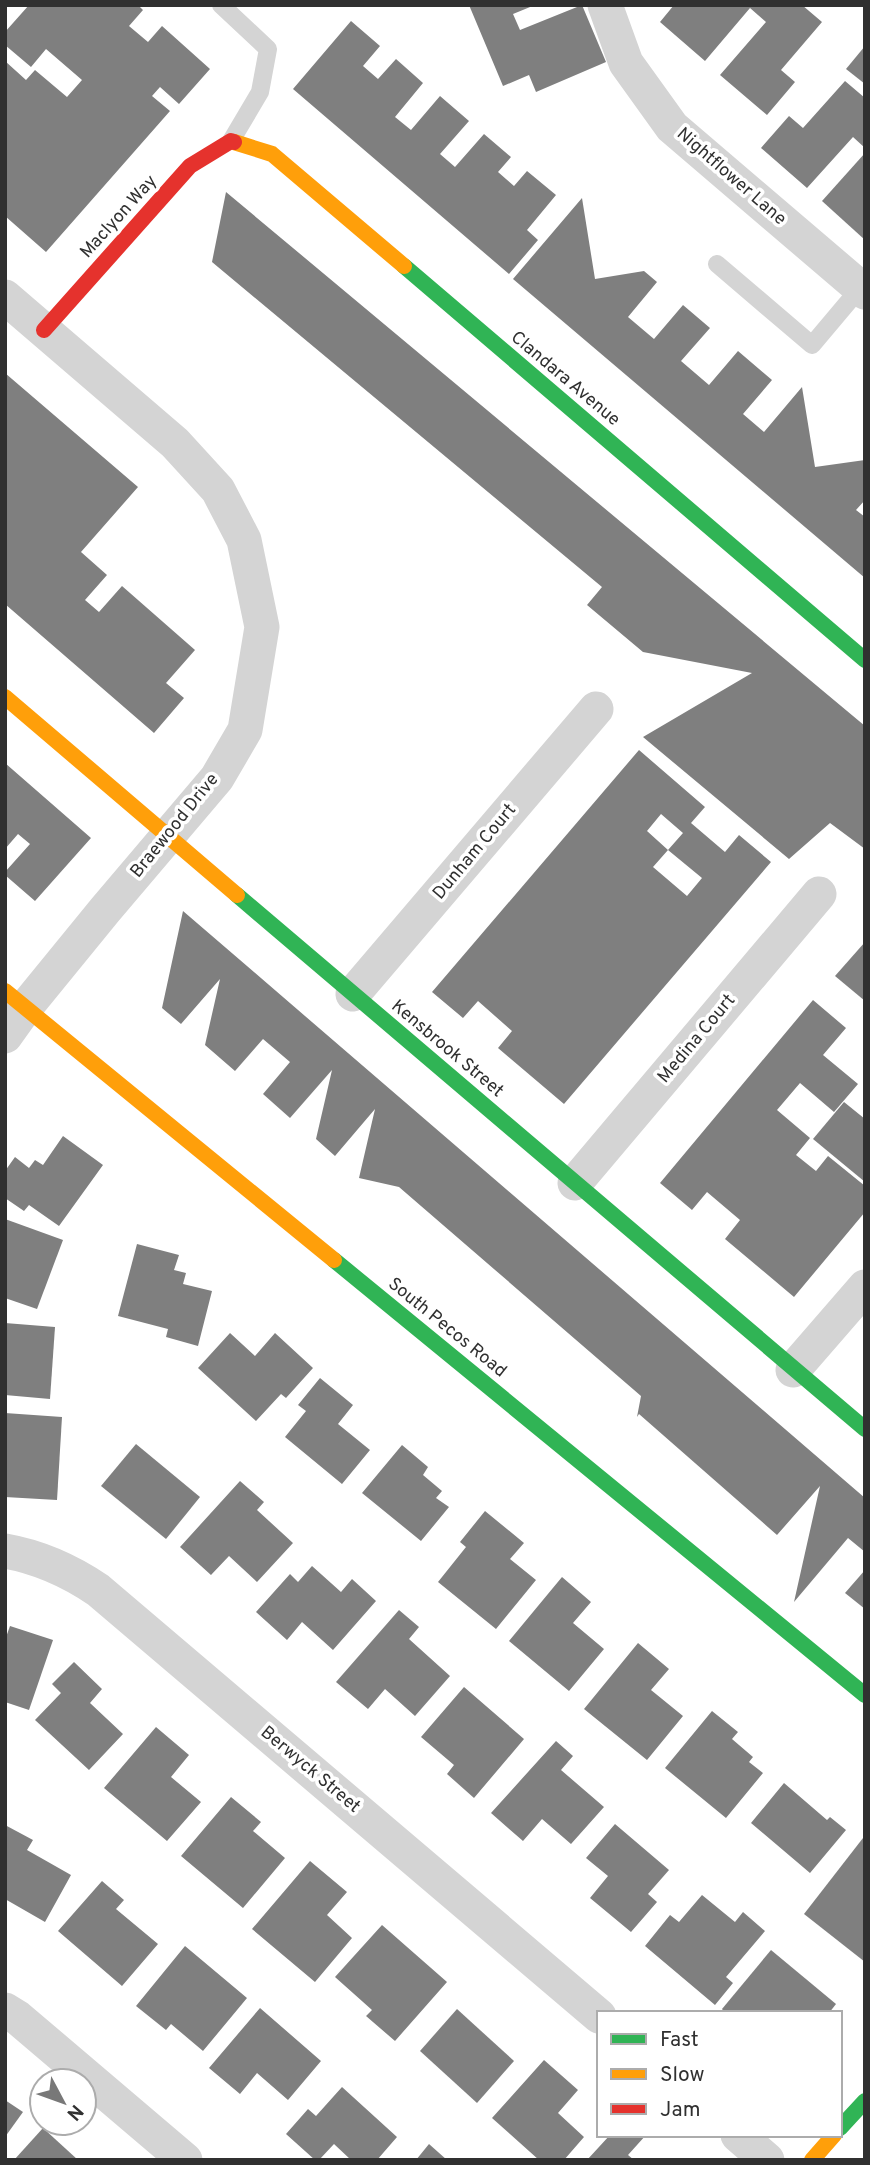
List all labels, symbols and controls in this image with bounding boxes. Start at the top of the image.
street label: Nightflower Lane [671,123,791,231]
street label: Maclyon Way [76,171,162,263]
street label: Clandara Avenue [505,326,625,432]
street label: Braewood Drive [126,769,224,883]
street label: Dunham Court [428,799,522,905]
street label: Medina Court [653,990,741,1088]
street label: Kensbrook Street [386,995,508,1103]
street label: South Pecos Road [383,1273,511,1383]
street label: Berwyck Street [255,1721,365,1819]
legend [597,2011,842,2137]
text: Fast [660,2027,699,2054]
text: Slow [660,2062,705,2089]
north arrow [28,2067,98,2137]
text: Jam [660,2097,701,2124]
text: N [61,2099,88,2125]

